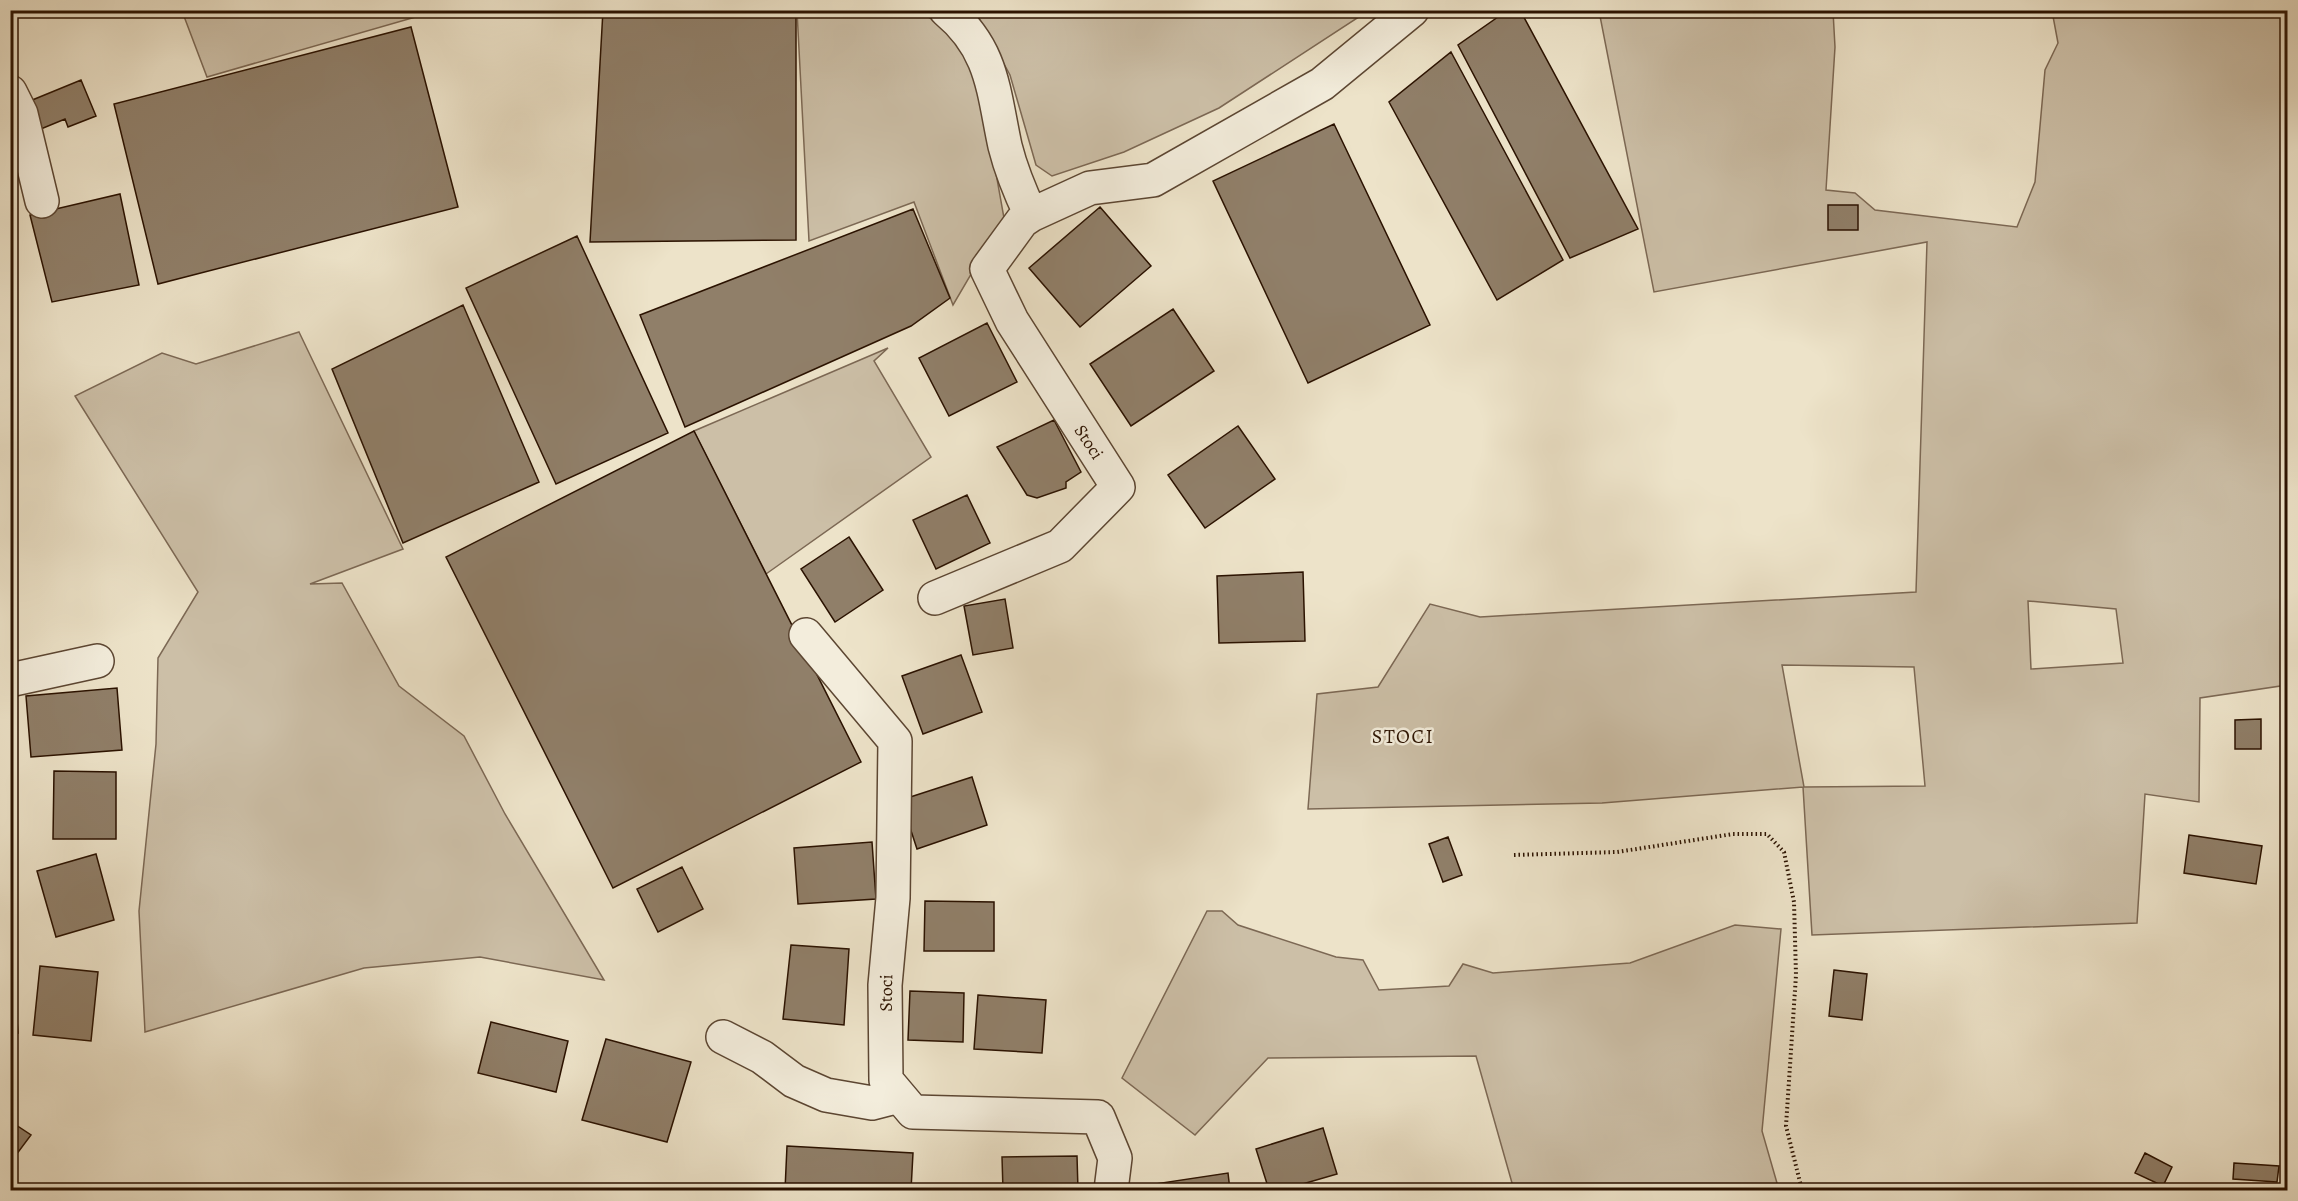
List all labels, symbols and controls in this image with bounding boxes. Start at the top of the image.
street label: Stoci [1069,420,1109,464]
district label: STOCI [1372,723,1434,750]
street label: Stoci [874,974,898,1012]

